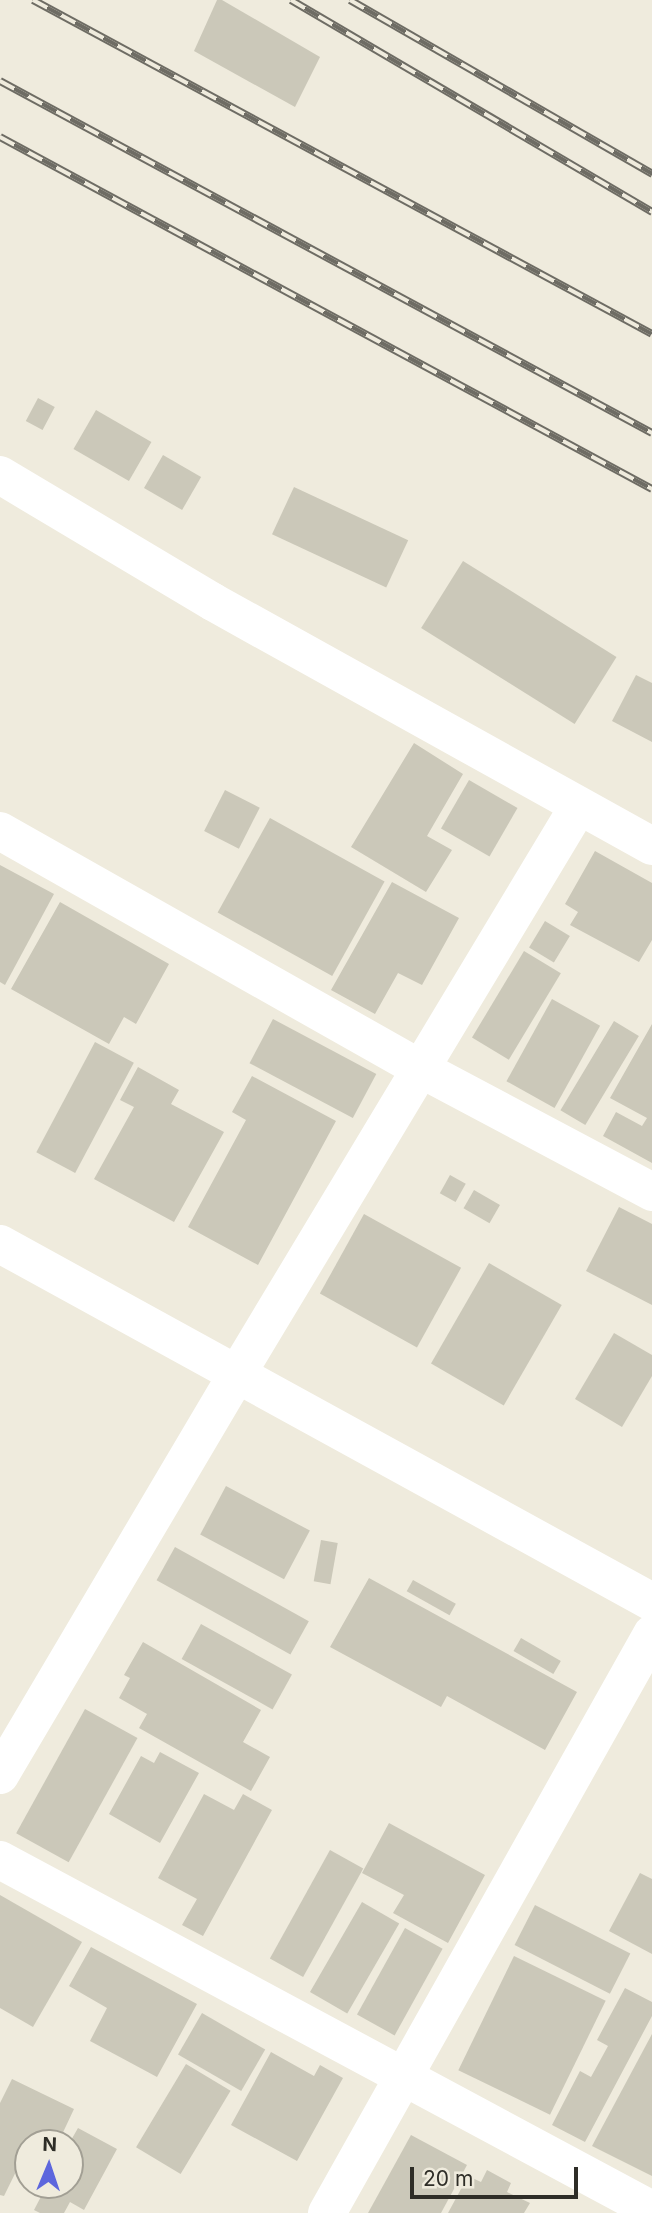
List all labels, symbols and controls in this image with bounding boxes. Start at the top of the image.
north arrow [14,2129,84,2199]
text: N [42,2133,57,2156]
scale bar [414,2154,582,2198]
text: 20 m [423,2166,473,2191]

